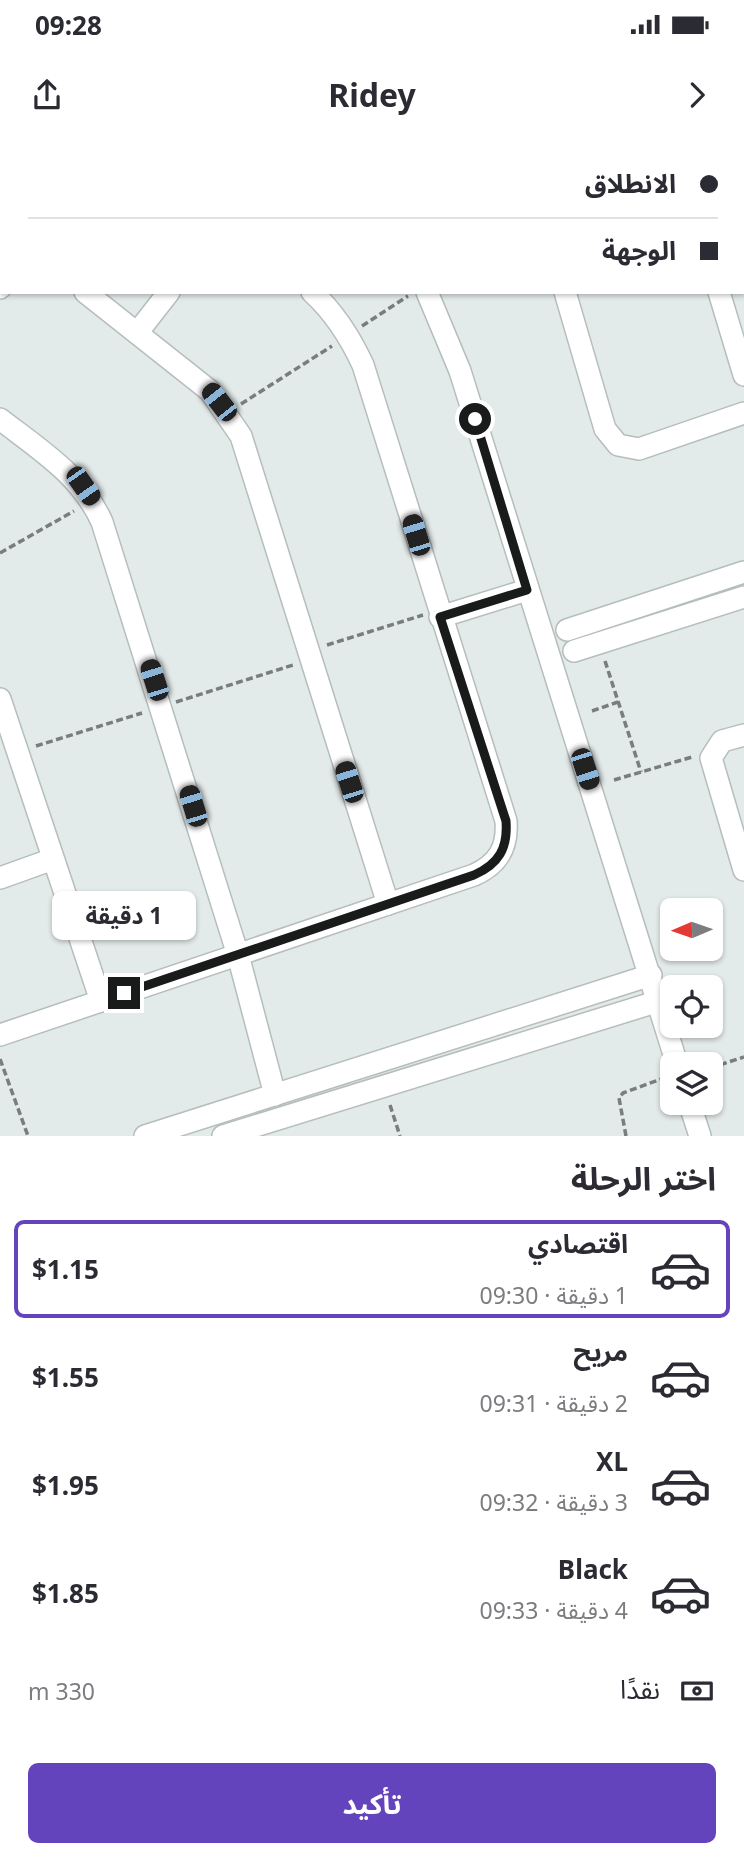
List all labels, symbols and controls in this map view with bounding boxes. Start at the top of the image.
text: 09:28 [35,7,102,43]
text: Ridey [328,73,416,116]
icon: share [28,76,66,114]
icon: forward [678,76,716,114]
text: الانطلاق [585,165,676,201]
text: الوجهة [602,232,676,268]
car [198,379,241,425]
route start [459,403,491,435]
car [63,463,104,509]
car [400,512,433,558]
car [138,657,171,703]
car [569,746,602,792]
car [333,759,366,805]
car [177,783,210,829]
callout: 1 دقيقة [52,892,196,940]
north arrow [660,898,723,961]
map controls [660,898,723,1115]
text: 1 دقيقة [85,899,163,931]
button: locate [660,975,723,1038]
route end [108,977,140,1009]
button: layers [660,1052,723,1115]
text: اختر الرحلة [571,1156,716,1199]
text: اقتصادي [528,1225,628,1261]
icon: car [649,1238,712,1301]
text: $1.15 [32,1251,99,1287]
text: 1 دقيقة · 09:30 [480,1279,628,1311]
text: مريح [573,1333,628,1369]
icon: car [649,1346,712,1409]
text: $1.55 [32,1359,99,1395]
text: 2 دقيقة · 09:31 [480,1387,628,1419]
text: XL [596,1443,628,1479]
icon: car [649,1454,712,1517]
text: $1.95 [32,1467,99,1503]
text: 3 دقيقة · 09:32 [480,1486,628,1518]
text: Black [558,1551,628,1587]
icon: car [649,1562,712,1625]
text: $1.85 [32,1575,99,1611]
text: 4 دقيقة · 09:33 [480,1594,628,1626]
text: نقدًا [620,1671,660,1707]
icon: cash [678,1672,716,1710]
text: 330 m [28,1675,95,1707]
button: تأكيد [28,1763,716,1843]

